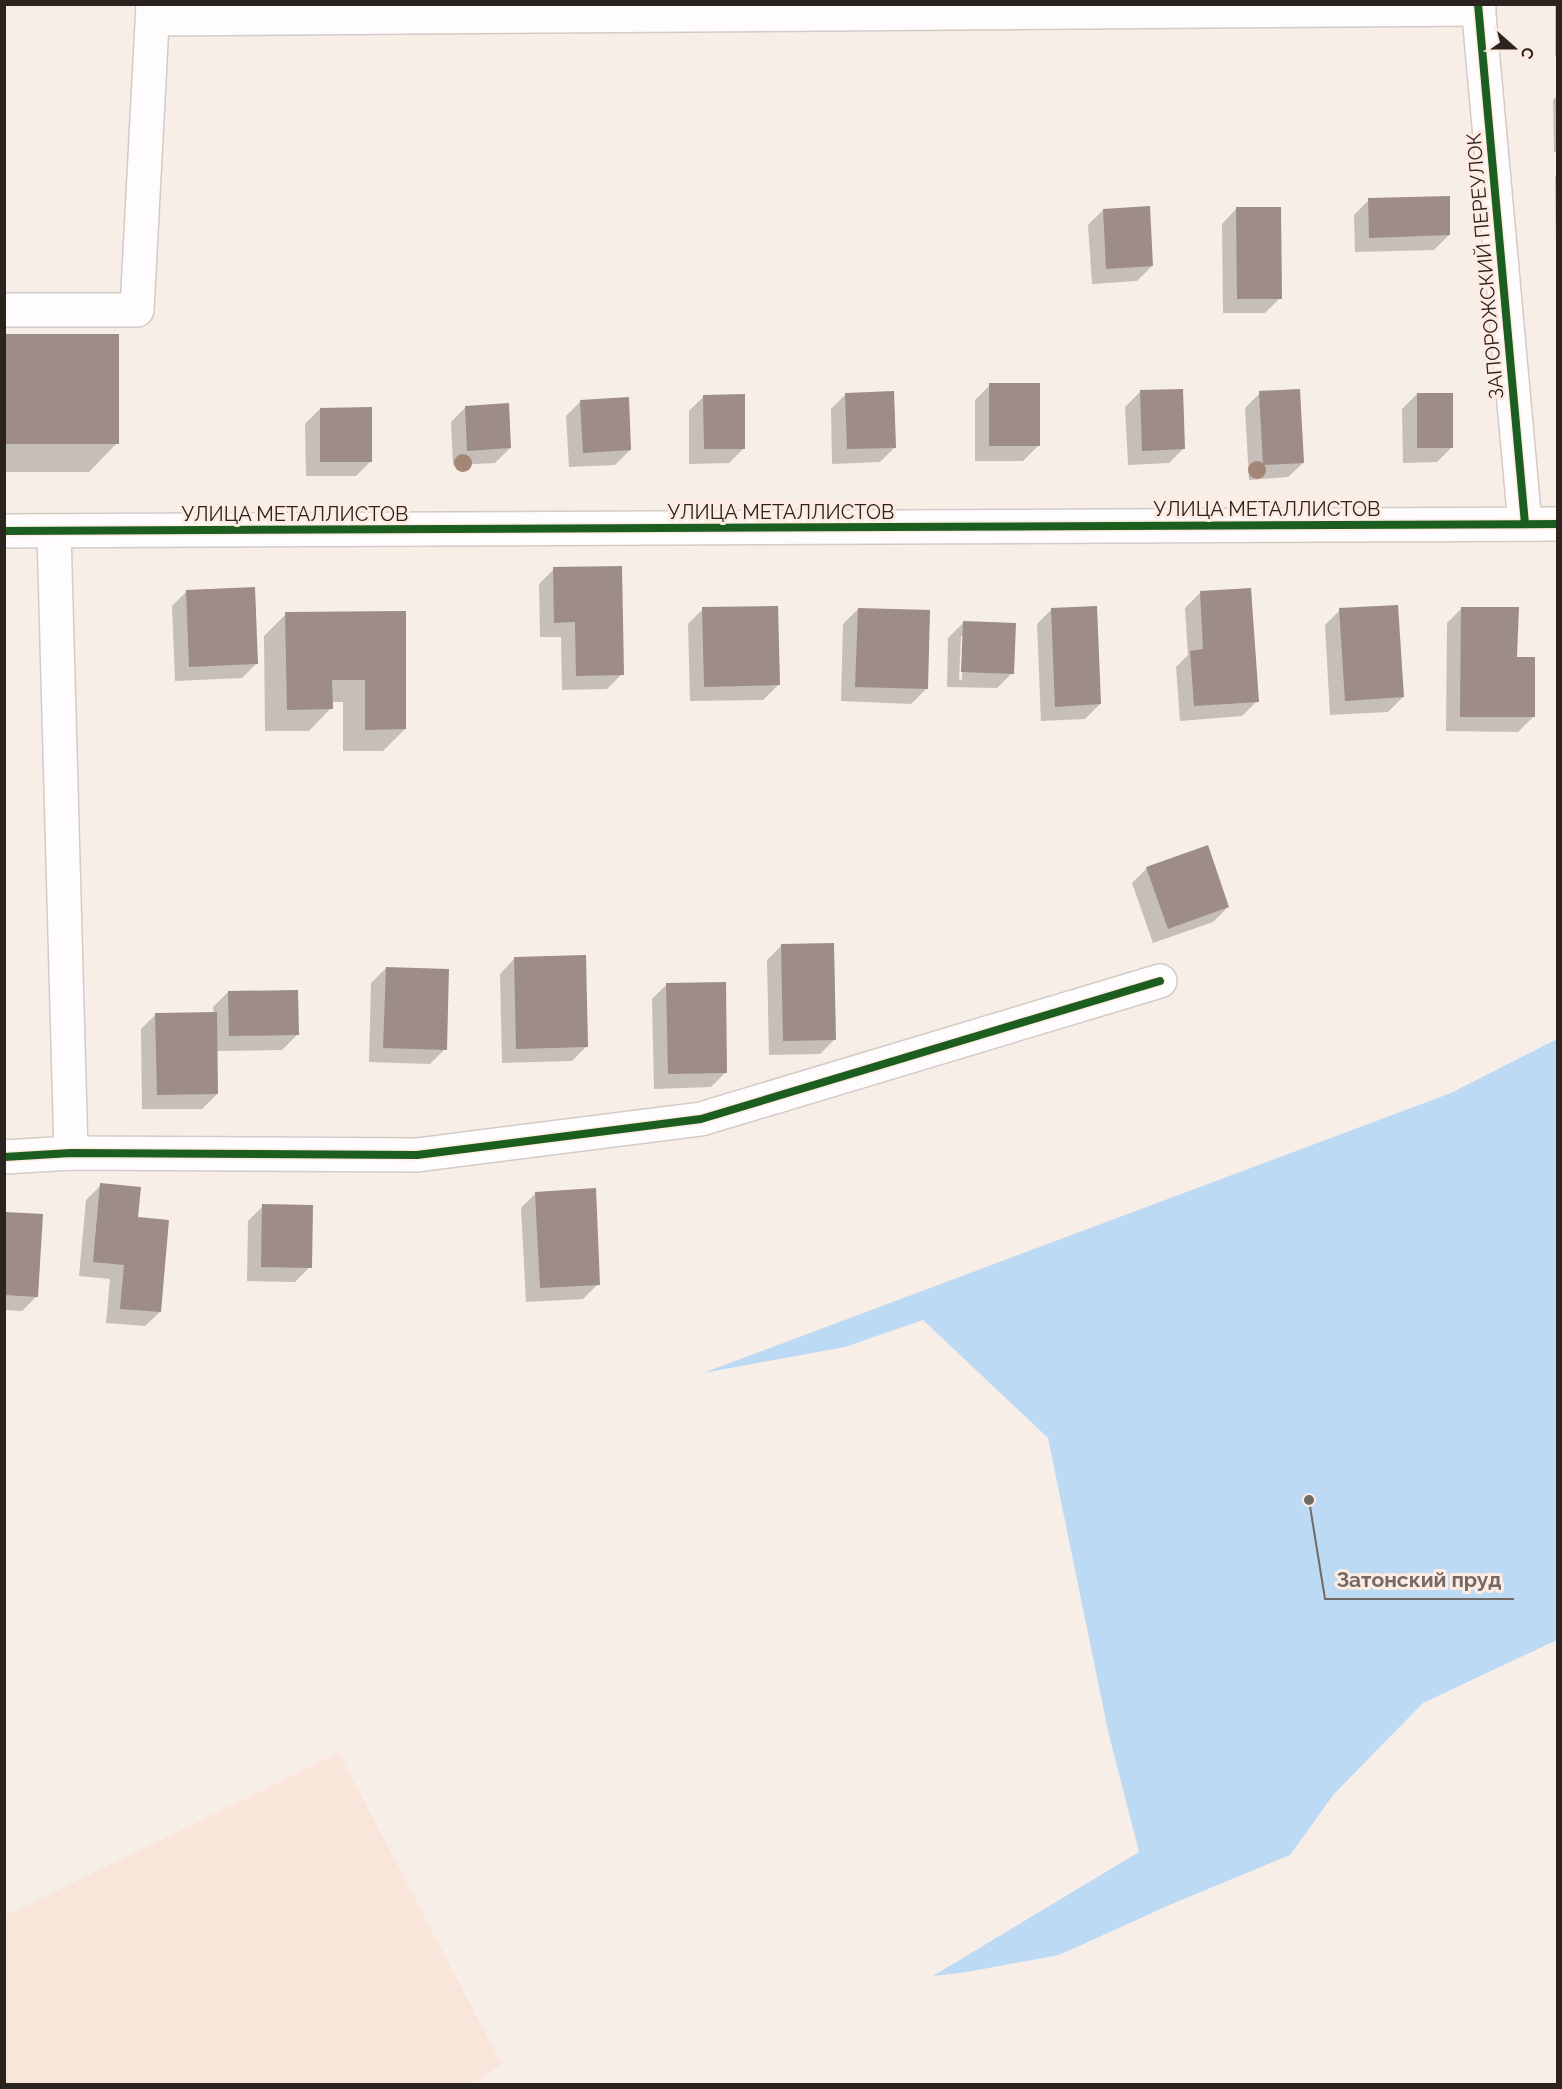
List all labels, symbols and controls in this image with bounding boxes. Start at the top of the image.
north arrow [1484,18,1544,78]
text: С [1517,45,1538,62]
street label: ЗАПОРОЖСКИЙ ПЕРЕУЛОК [1461,131,1509,400]
street label: УЛИЦА МЕТАЛЛИСТОВ [1154,497,1380,521]
street label: УЛИЦА МЕТАЛЛИСТОВ [668,500,894,524]
street label: УЛИЦА МЕТАЛЛИСТОВ [182,502,408,526]
callout: Затонский пруд [1325,1560,1514,1599]
text: Затонский пруд [1336,1567,1502,1592]

